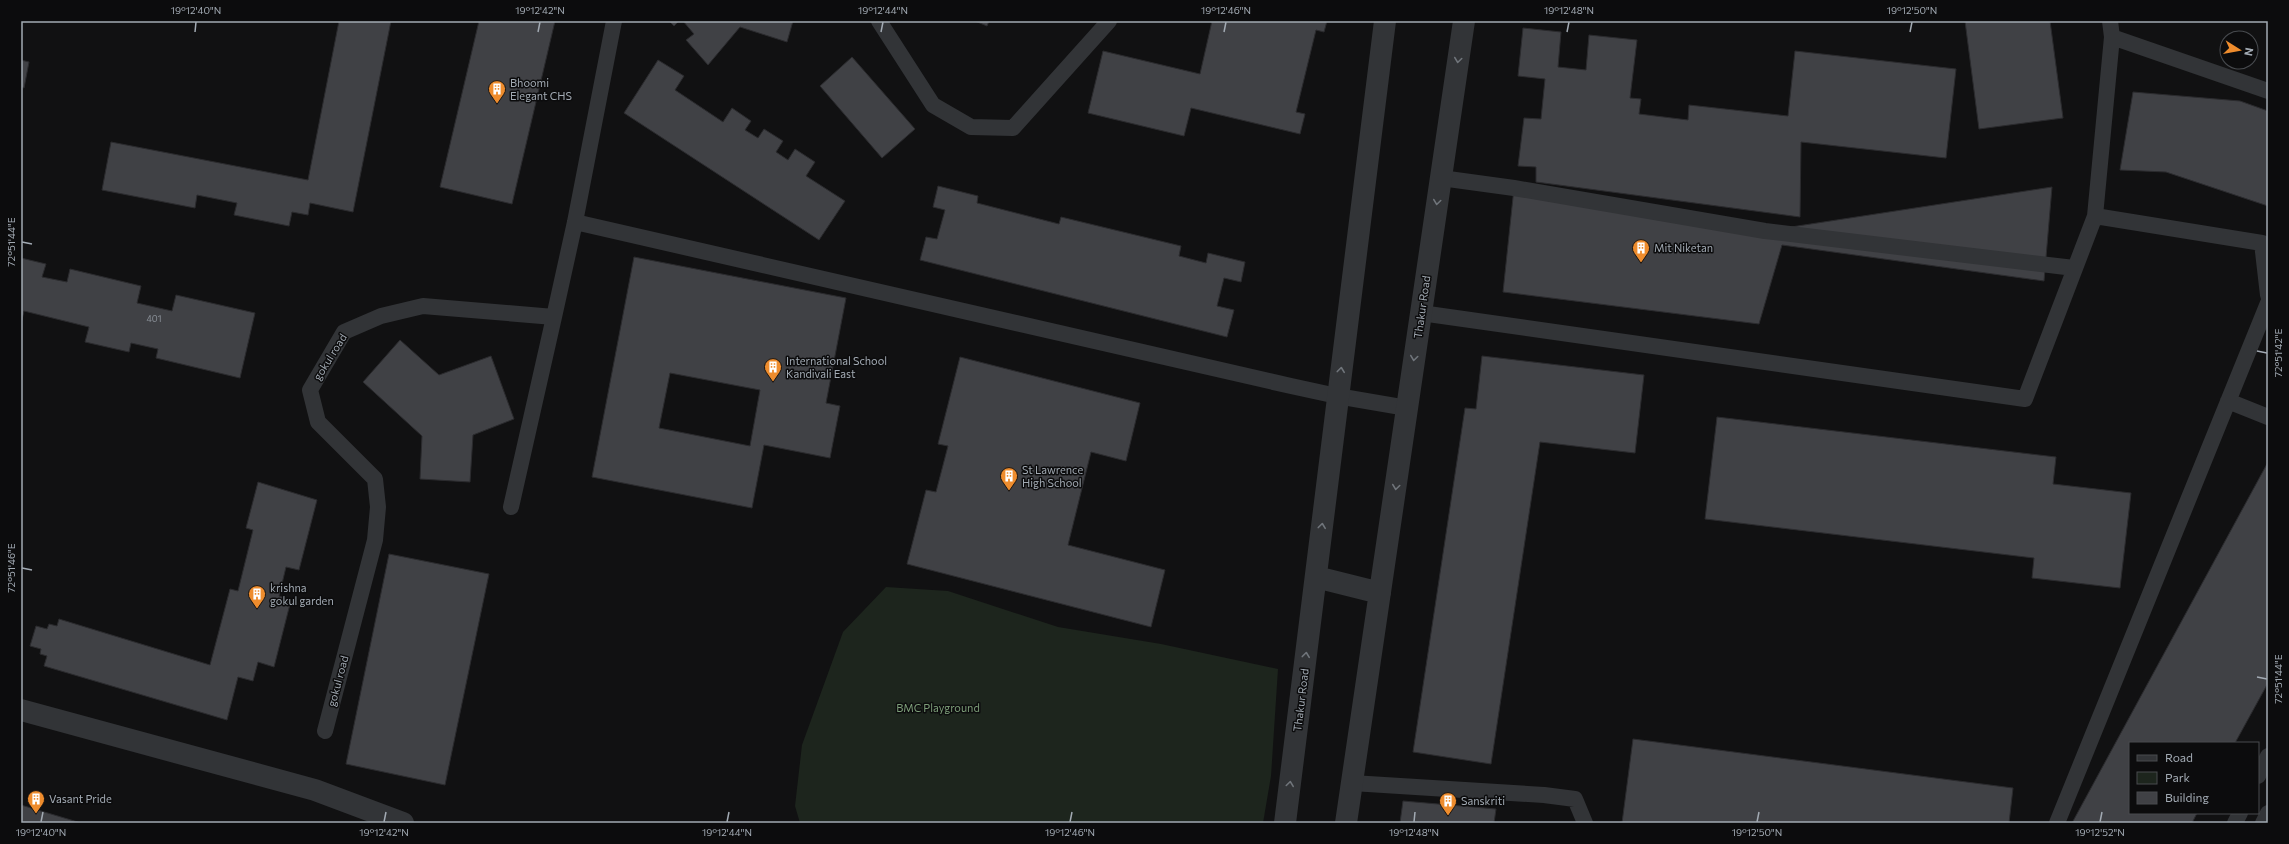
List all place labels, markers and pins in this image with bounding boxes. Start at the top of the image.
place label: Bhoomi Elegant CHS [510,76,572,102]
building icon: Bhoomi Elegant CHS [487,79,507,104]
building icon: Mit Niketan [1631,238,1651,263]
place label: Mit Niketan [1654,241,1713,254]
place label: International School Kandivali East [786,354,887,380]
building icon: International School Kandivali East [763,357,783,382]
place label: St Lawrence High School [1022,463,1083,489]
building icon: St Lawrence High School [999,466,1019,491]
place label: krishna gokul garden [270,581,334,607]
building icon: krishna gokul garden [247,584,267,609]
building icon: Vasant Pride [26,789,46,814]
building icon: Sanskriti [1438,791,1458,816]
place label: Vasant Pride [49,792,112,805]
place label: Sanskriti [1461,794,1505,807]

